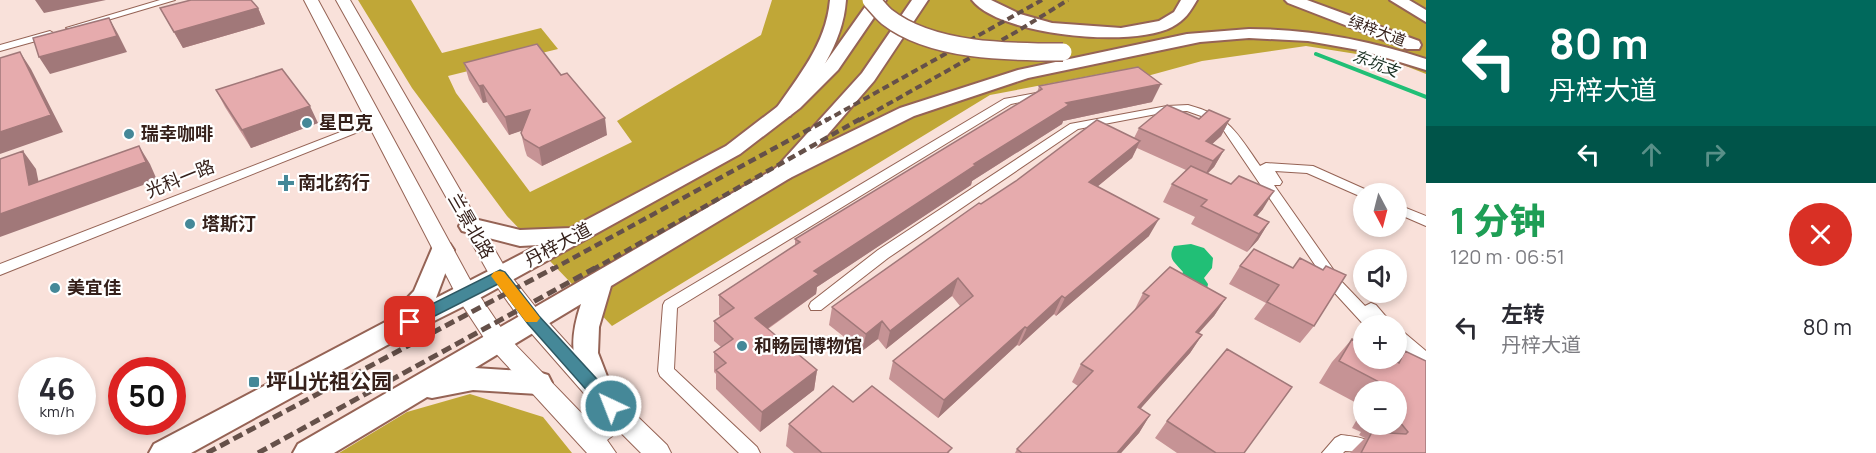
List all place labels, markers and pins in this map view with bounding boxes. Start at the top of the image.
place label: 星巴克 [319,110,373,134]
marker: 星巴克 [300,116,314,130]
place label: 瑞幸咖啡 [141,121,213,145]
marker: 瑞幸咖啡 [122,127,136,141]
place label: 南北药行 [298,170,370,194]
marker: 南北药行 [279,176,293,190]
place label: 塔斯汀 [202,211,256,235]
marker: 塔斯汀 [183,217,197,231]
place label: 美宜佳 [67,275,121,299]
marker: 美宜佳 [48,281,62,295]
pin [384,296,435,347]
place label: 和畅园博物馆 [754,333,862,357]
marker: 和畅园博物馆 [735,339,749,353]
place label: 坪山光祖公园 [266,367,392,395]
marker: 坪山光祖公园 [247,375,261,389]

